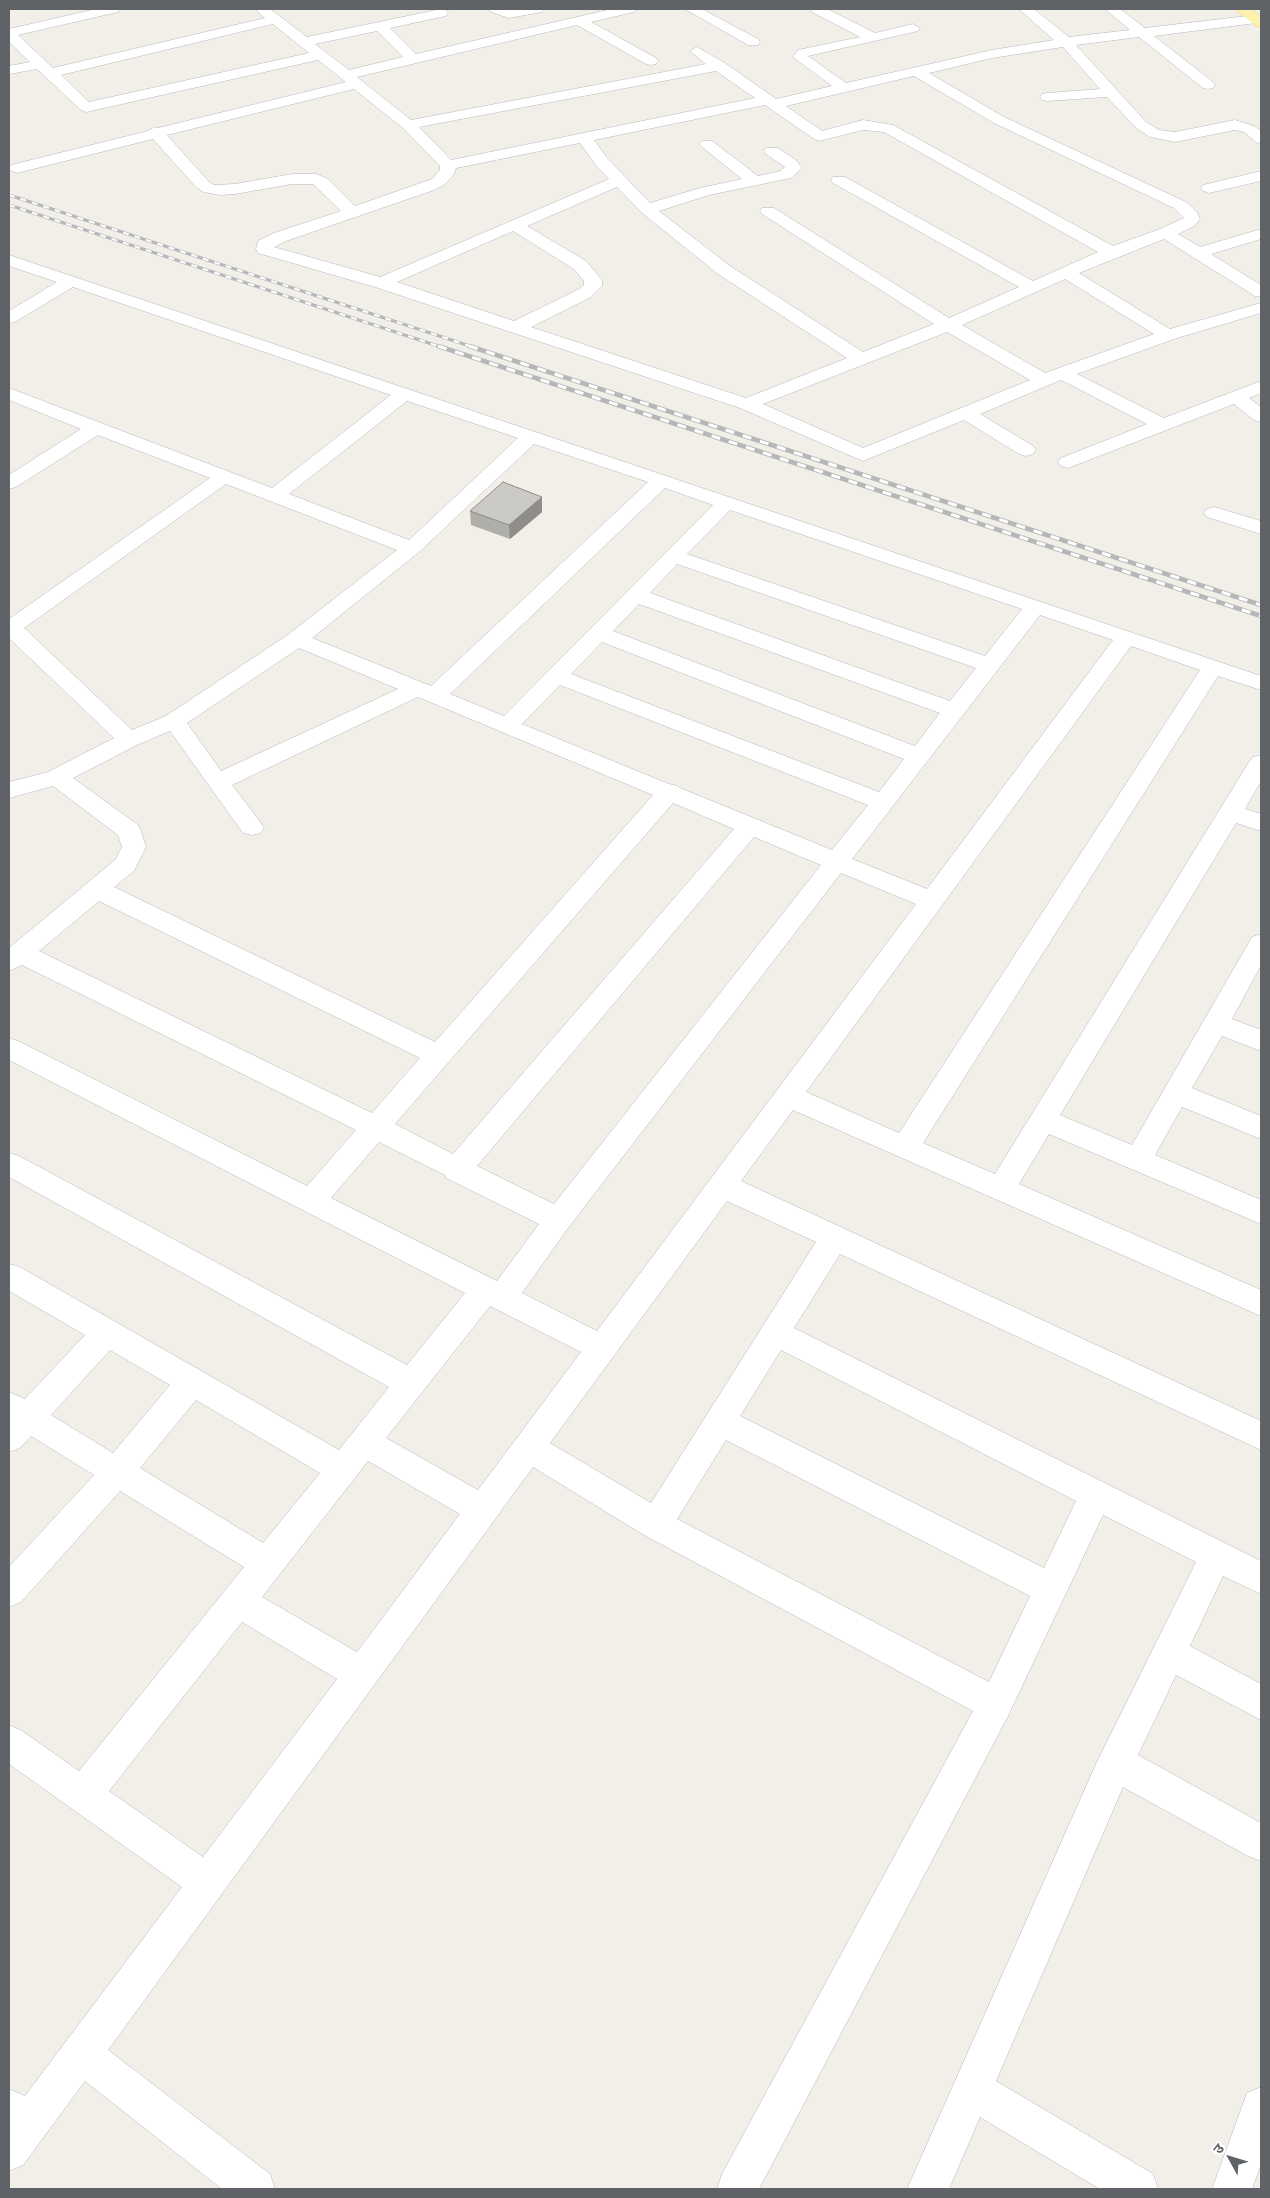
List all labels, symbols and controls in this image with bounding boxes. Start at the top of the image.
north arrow [1205,2133,1255,2183]
text: उ [1208,2139,1228,2157]

